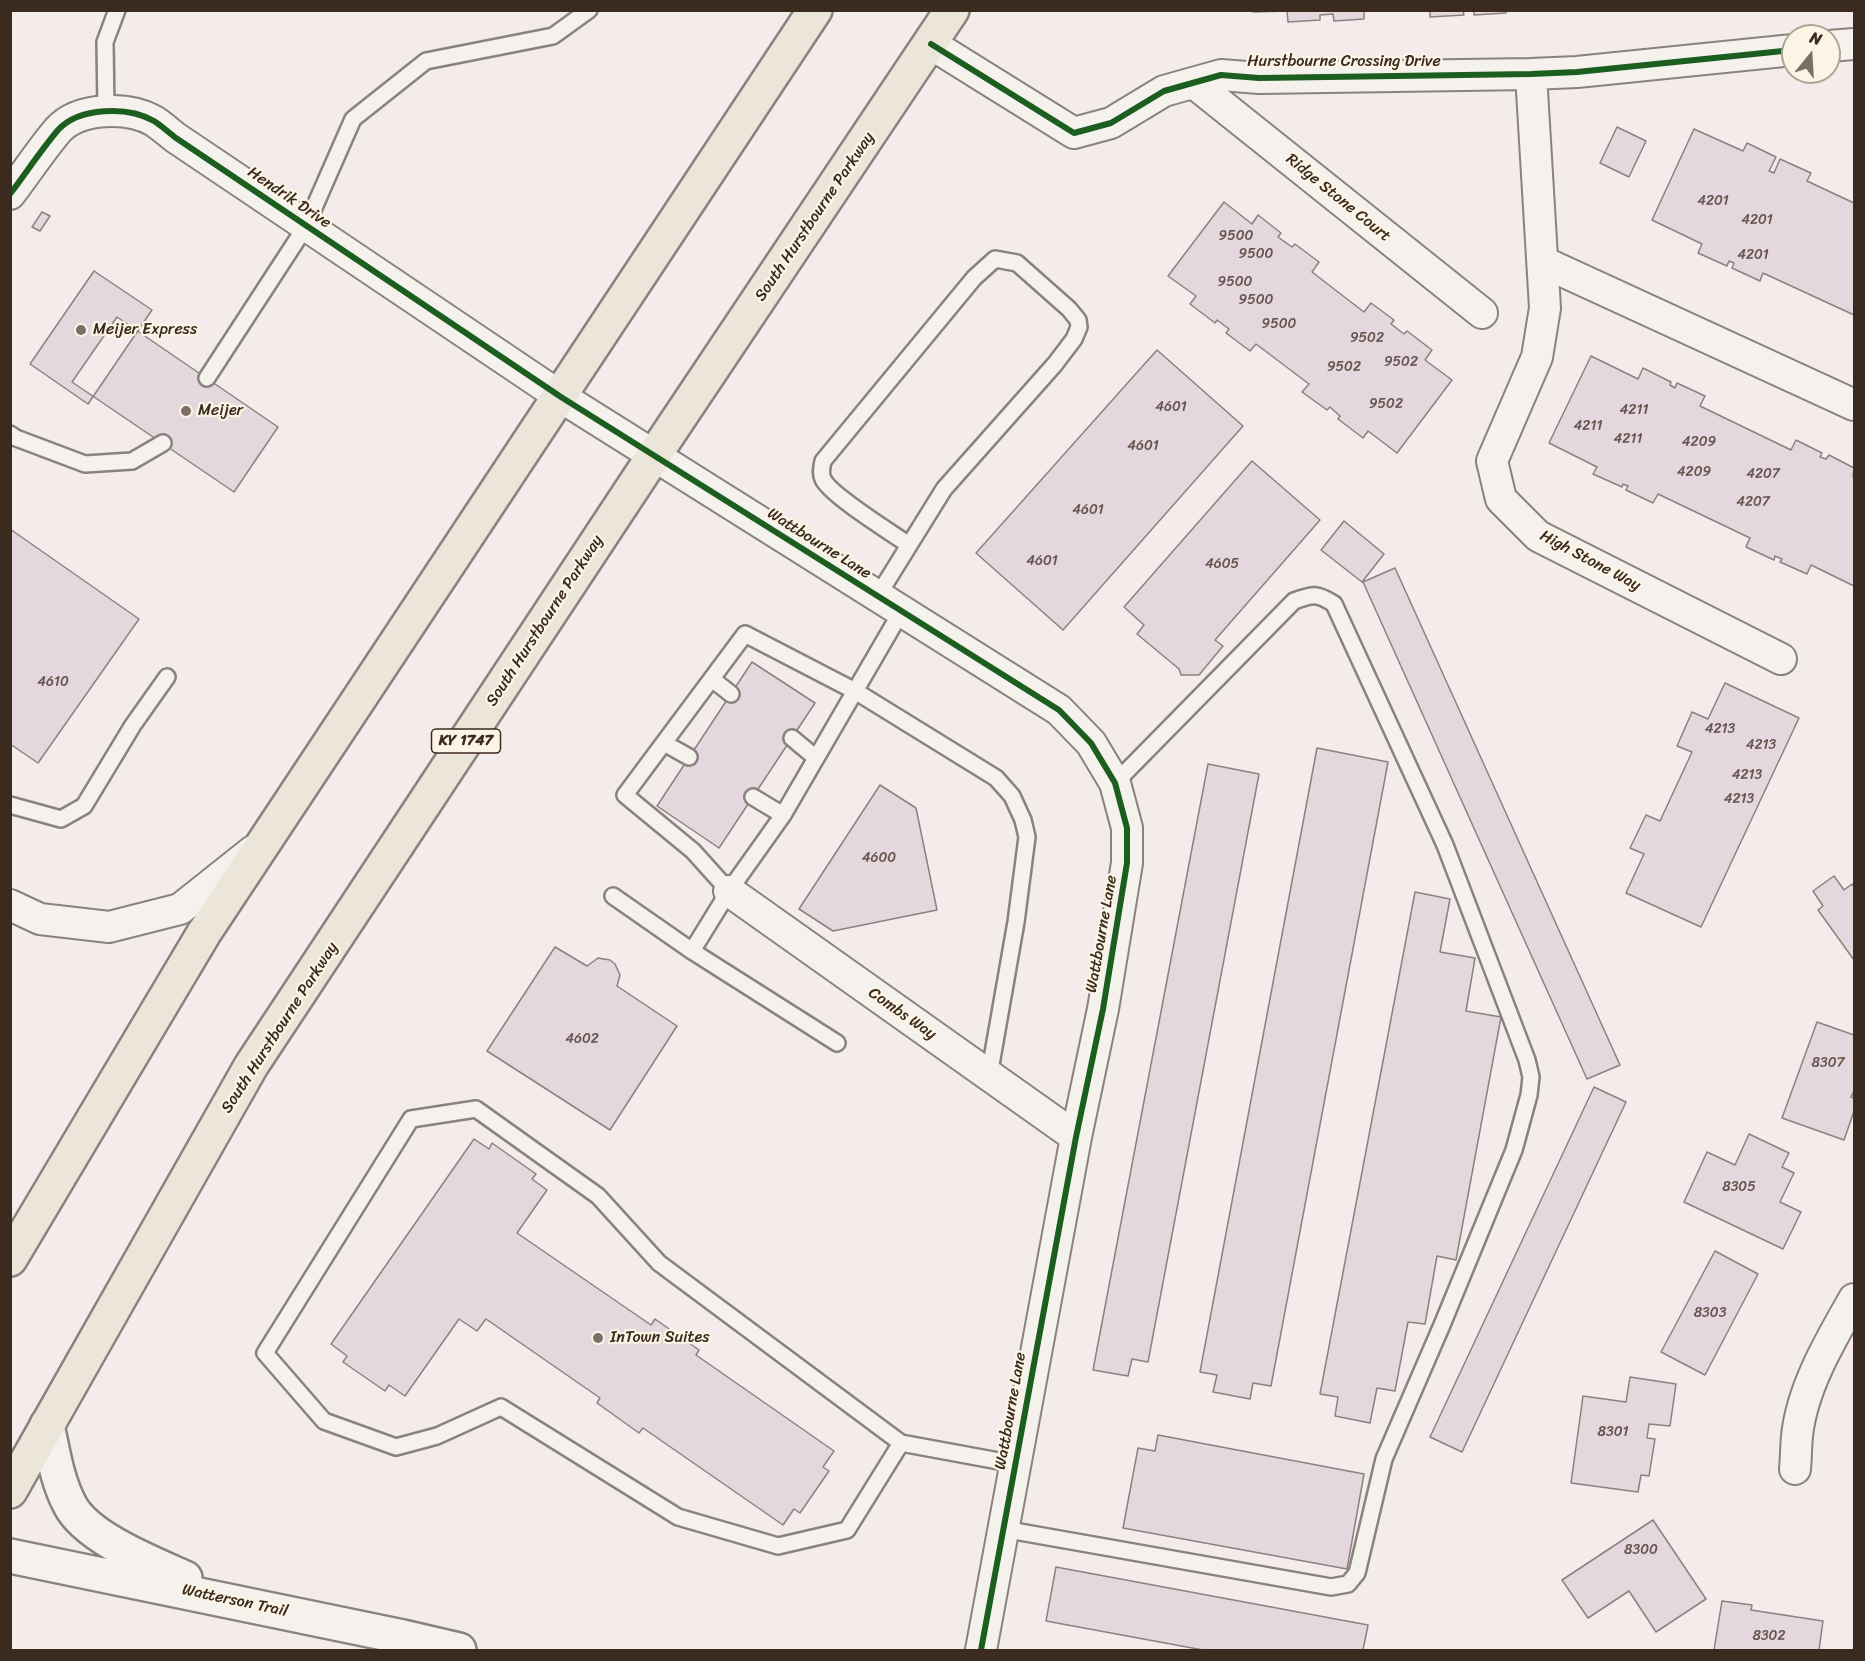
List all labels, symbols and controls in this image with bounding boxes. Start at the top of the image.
text: N [1806,23,1826,54]
north arrow [1781,24,1841,84]
street label: Hurstbourne Crossing Drive [1247,52,1441,72]
street label: South Hurstbourne Parkway [751,129,879,305]
street label: Ridge Stone Court [1282,150,1394,246]
street label: Hendrik Drive [244,163,334,233]
house number: 4201 [1697,193,1729,209]
house number: 4201 [1741,212,1773,228]
house number: 9500 [1219,228,1253,244]
house number: 9500 [1239,246,1273,262]
house number: 4201 [1737,247,1769,263]
house number: 9500 [1218,274,1252,290]
house number: 9500 [1239,292,1273,308]
house number: 9500 [1262,316,1296,332]
place label: Meijer Express [93,320,197,340]
marker: Meijer Express [74,323,88,337]
house number: 9502 [1350,330,1384,346]
house number: 9502 [1384,354,1418,370]
house number: 9502 [1327,359,1361,375]
house number: 9502 [1369,396,1403,412]
house number: 4601 [1155,399,1187,415]
place label: Meijer [198,401,243,421]
house number: 4211 [1620,402,1648,418]
marker: Meijer [179,404,193,418]
house number: 4211 [1574,418,1602,434]
house number: 4211 [1614,431,1642,447]
house number: 4209 [1682,434,1716,450]
house number: 4601 [1127,438,1159,454]
house number: 4209 [1677,464,1711,480]
house number: 4207 [1746,466,1780,482]
house number: 4207 [1736,494,1770,510]
house number: 4601 [1072,502,1104,518]
street label: Wattbourne Lane [763,504,875,584]
street label: High Stone Way [1536,526,1644,596]
street label: South Hurstbourne Parkway [483,532,607,710]
house number: 4601 [1026,553,1058,569]
house number: 4605 [1205,556,1239,572]
house number: 4610 [37,674,69,690]
house number: 4213 [1705,721,1735,737]
road number: KY 1747 [432,729,500,753]
house number: 4213 [1746,737,1776,753]
house number: 4213 [1732,767,1762,783]
house number: 4213 [1724,791,1754,807]
house number: 4600 [862,850,896,866]
street label: Wattbourne Lane [1082,874,1122,994]
street label: South Hurstbourne Parkway [218,939,342,1117]
street label: Combs Way [864,984,940,1044]
house number: 4602 [565,1031,599,1047]
house number: 8307 [1812,1055,1844,1071]
house number: 8305 [1722,1179,1756,1195]
house number: 8303 [1694,1305,1726,1321]
place label: InTown Suites [610,1328,710,1348]
marker: InTown Suites [591,1331,605,1345]
street label: Wattbourne Lane [991,1351,1031,1471]
house number: 8301 [1598,1424,1628,1440]
house number: 8300 [1624,1542,1658,1558]
street label: Watterson Trail [180,1580,290,1622]
house number: 8302 [1752,1628,1786,1644]

